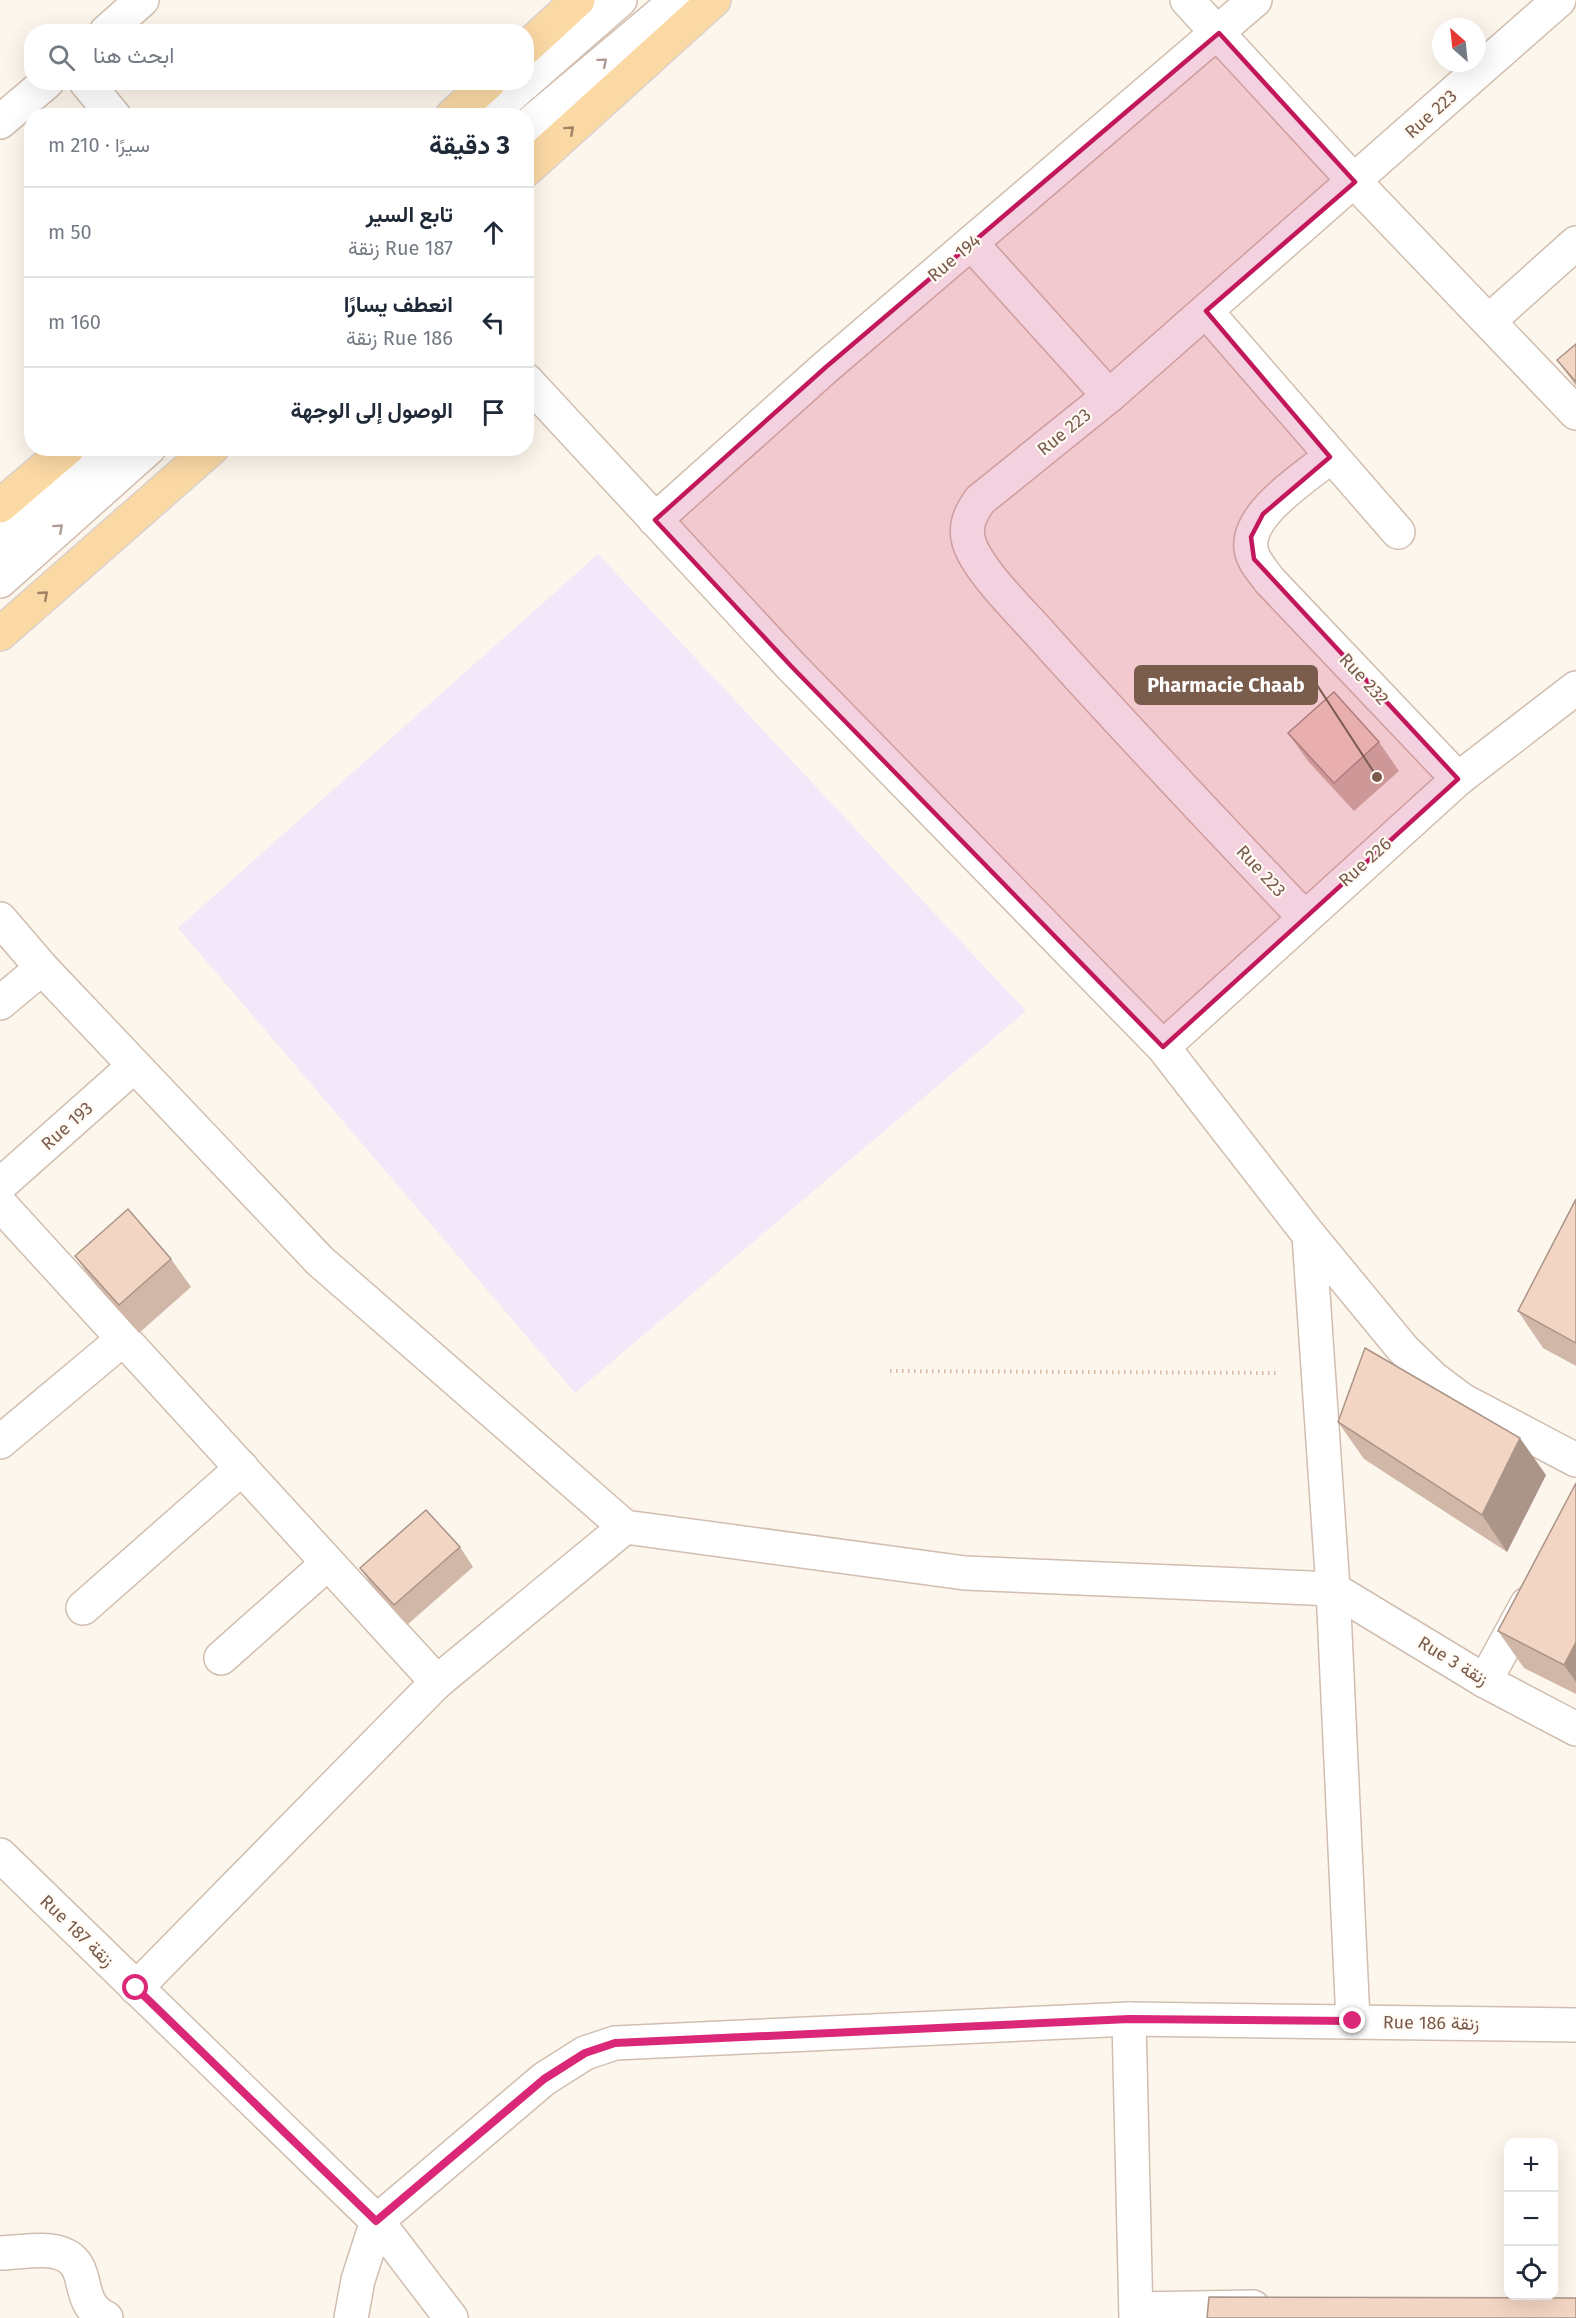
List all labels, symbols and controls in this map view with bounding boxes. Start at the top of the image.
north arrow [1432,18,1486,72]
search box [24,24,534,90]
icon: search [45,41,78,74]
text: ابحث هنا [93,42,174,69]
one-way arrow [597,59,608,70]
street label: Rue 223 [1400,85,1462,143]
one-way arrow [563,126,574,137]
text: 3 دقيقة [429,130,510,161]
text: سيرًا · 210 m [48,133,150,157]
text: تابع السير [366,201,453,228]
icon: ahead [477,216,510,249]
text: 50 m [48,220,92,244]
street label: Rue 194 [923,229,985,287]
text: Rue 187 زنقة [348,236,453,260]
text: انعطف يسارًا [344,291,453,318]
icon: left [477,306,510,339]
text: 160 m [48,310,101,334]
text: Rue 186 زنقة [346,326,453,350]
icon: arrive [477,396,510,429]
text: الوصول إلى الوجهة [290,397,453,424]
street label: Rue 223 [1033,404,1095,460]
one-way arrow [53,524,63,535]
one-way arrow [37,591,48,602]
street label: Rue 232 [1335,649,1393,709]
callout: Pharmacie Chaab [1135,666,1317,704]
text: Pharmacie Chaab [1147,673,1305,697]
street label: Rue 226 [1334,833,1396,891]
street label: Rue 223 [1232,841,1290,901]
street label: Rue 193 [37,1097,97,1155]
street label: Rue 3 زنقة [1414,1631,1492,1691]
street label: Rue 187 زنقة [35,1890,119,1972]
route start [122,1974,148,2000]
route end [1339,2007,1365,2033]
street label: Rue 186 زنقة [1383,2011,1479,2035]
map controls [1504,2138,1558,2300]
button: + [1504,2138,1558,2192]
button: − [1504,2192,1558,2246]
button: locate [1504,2246,1558,2300]

